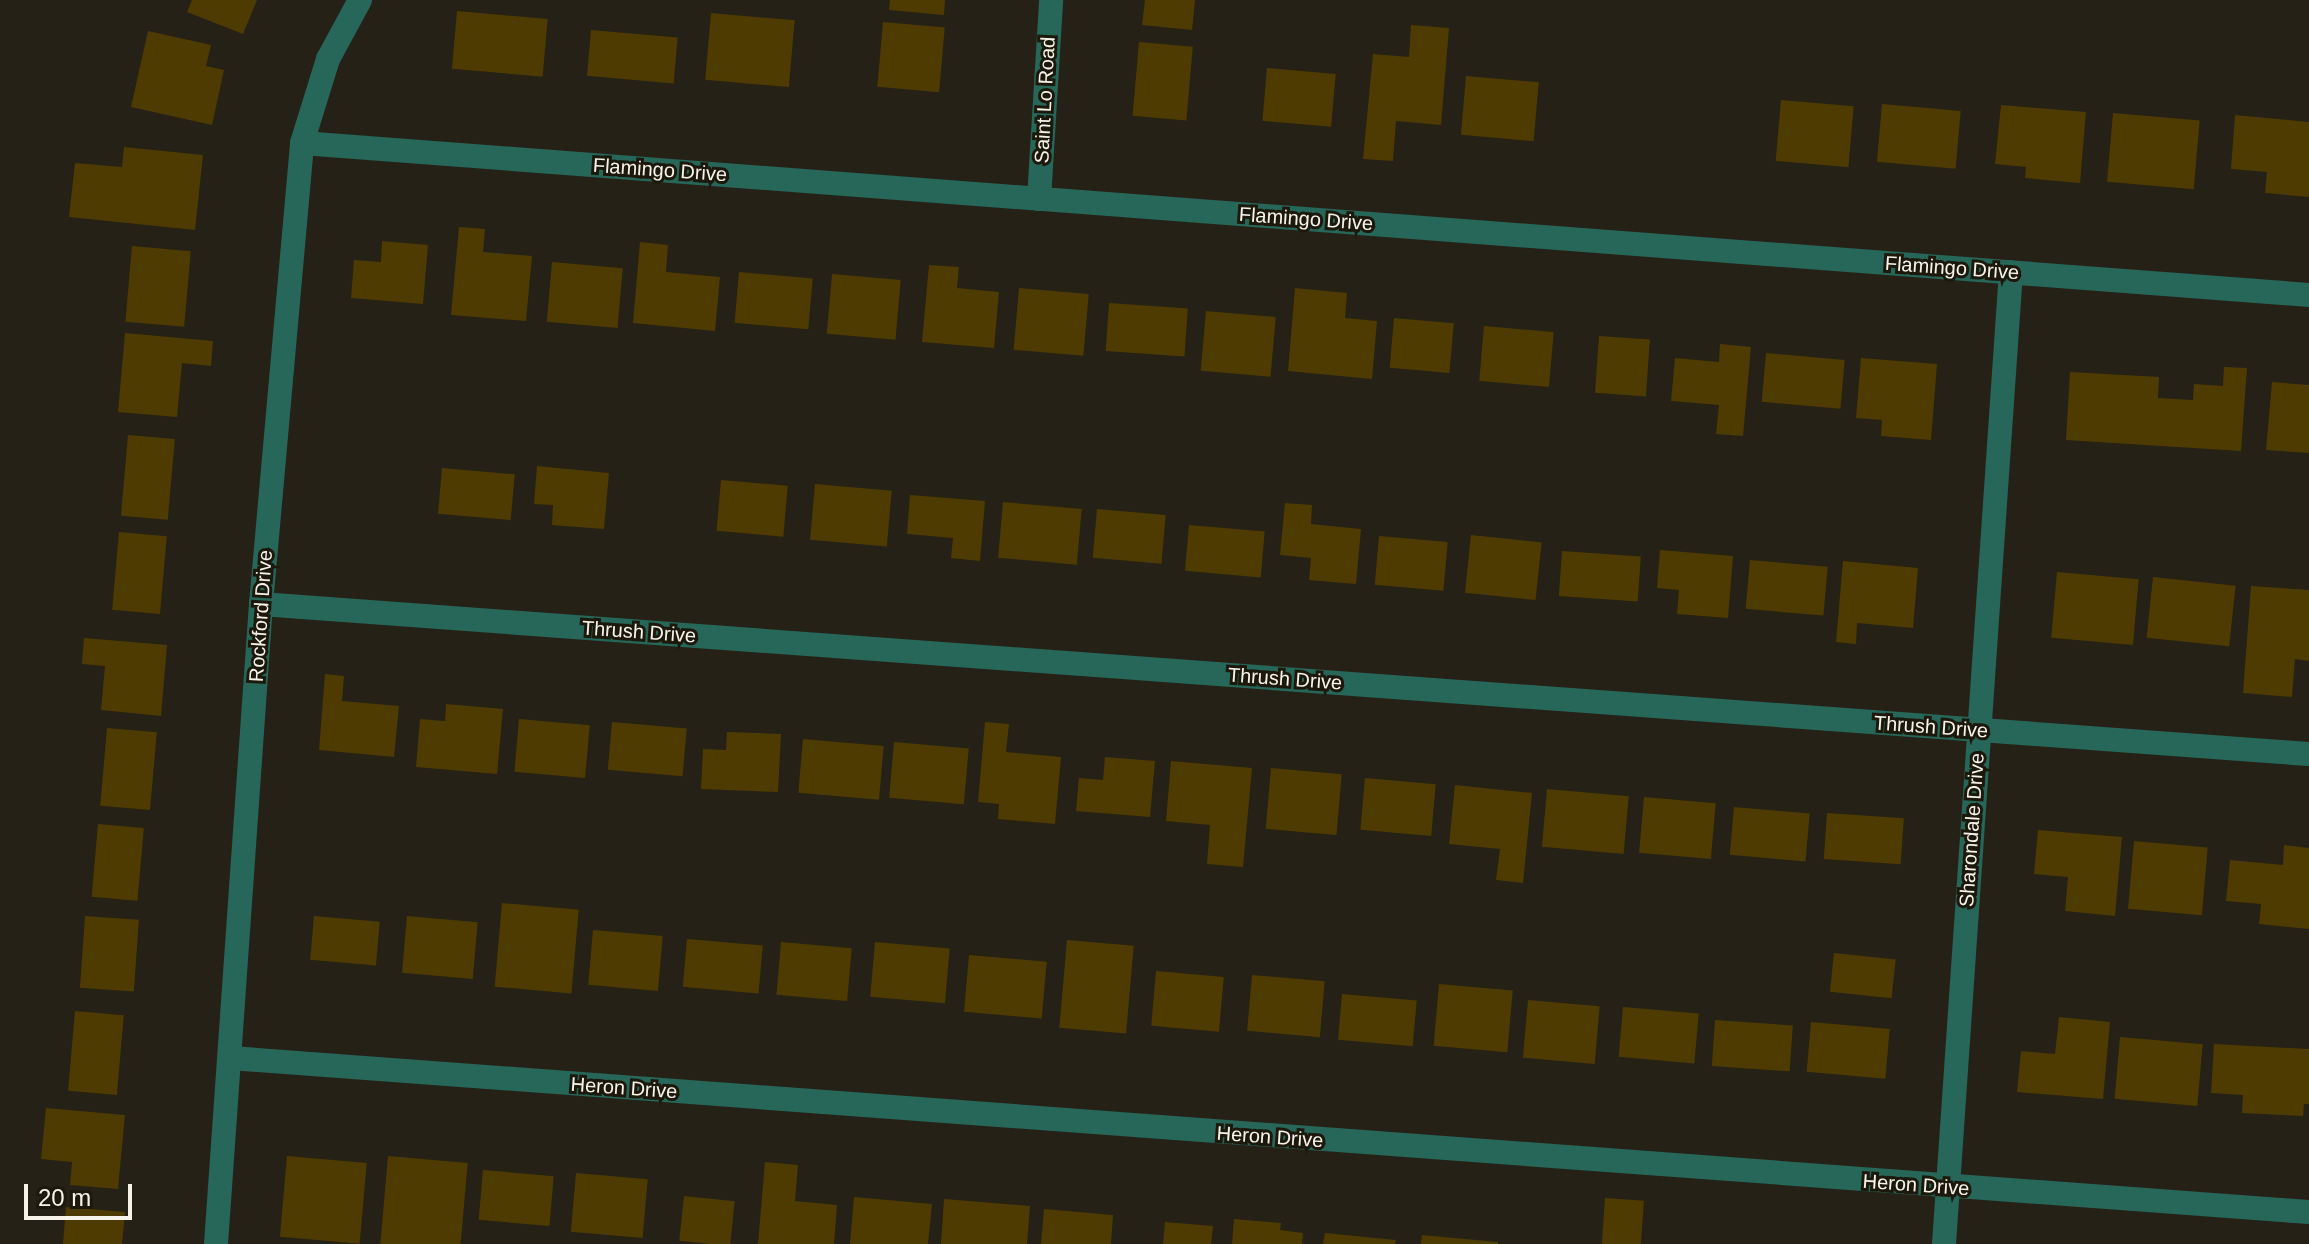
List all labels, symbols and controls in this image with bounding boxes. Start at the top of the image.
street label: Saint Lo Road [1030,36,1060,164]
street label: Flamingo Drive [592,153,728,187]
street label: Flamingo Drive [1238,202,1374,236]
street label: Flamingo Drive [1884,251,2020,285]
street label: Rockford Drive [244,549,278,683]
street label: Thrush Drive [581,616,697,648]
street label: Thrush Drive [1227,663,1343,695]
street label: Thrush Drive [1873,711,1989,743]
street label: Sharondale Drive [1955,752,1989,908]
street label: Heron Drive [570,1072,678,1104]
street label: Heron Drive [1216,1121,1324,1153]
scale bar [28,1168,136,1218]
street label: Heron Drive [1862,1169,1970,1201]
text: 20 m [38,1184,91,1211]

